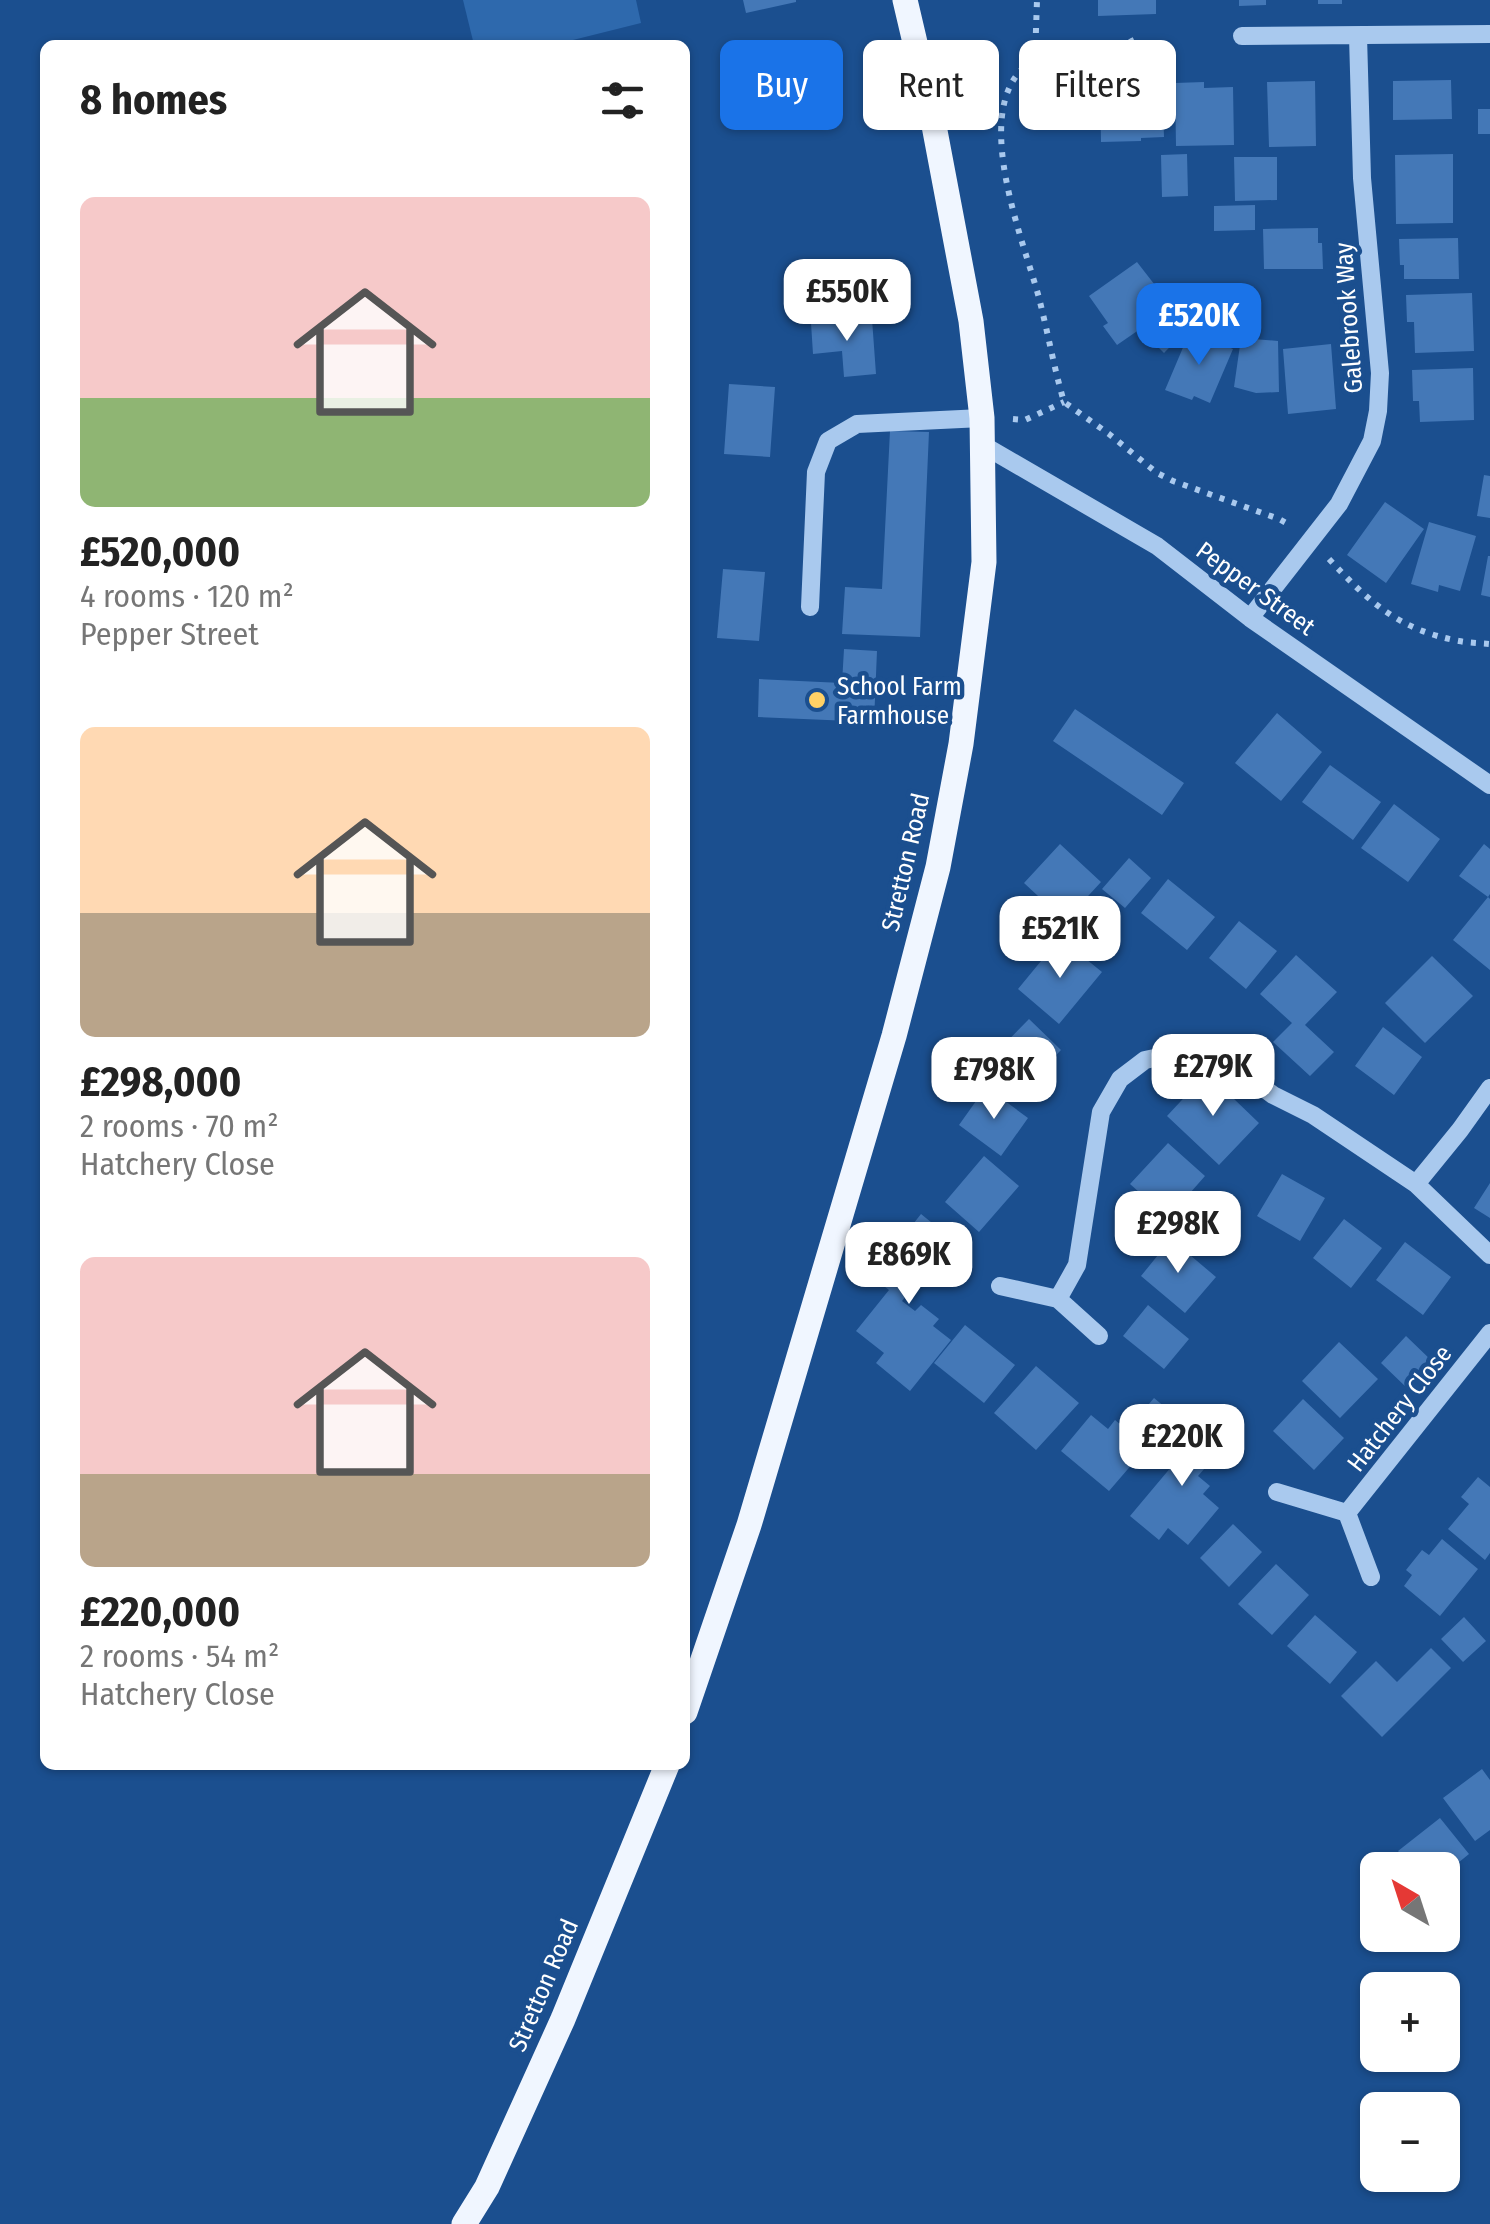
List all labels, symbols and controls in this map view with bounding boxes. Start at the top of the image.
chip: Buy [720,40,843,130]
chip: Rent [863,40,999,130]
chip: Filters [1019,40,1176,130]
icon: filters [595,73,650,128]
text: 8 homes [80,75,227,125]
street label: Galebrook Way [1329,241,1369,394]
pin: £550K [777,259,917,344]
icon: home [275,262,455,442]
text: £550K [806,272,888,310]
pin: £520K [1129,283,1269,368]
text: £520K [1158,296,1240,334]
text: £520,000 [80,527,240,577]
street label: Pepper Street [1190,536,1321,642]
text: 4 rooms · 120 m² [80,577,294,615]
text: Pepper Street [80,615,259,653]
place label: School Farm Farmhouse [837,672,962,731]
marker: School Farm Farmhouse [806,689,828,711]
street label: Stretton Road [876,790,936,934]
icon: home [275,792,455,972]
pin: £521K [990,896,1130,981]
text: £521K [1022,909,1098,947]
pin: £279K [1143,1034,1283,1119]
pin: £798K [924,1037,1064,1122]
text: £279K [1174,1047,1252,1085]
text: £798K [953,1050,1035,1088]
text: £298,000 [80,1057,241,1107]
text: 2 rooms · 70 m² [80,1107,279,1145]
text: Hatchery Close [80,1145,275,1183]
pin: £298K [1108,1191,1248,1276]
text: £298K [1137,1204,1219,1242]
pin: £869K [839,1222,979,1307]
text: £869K [867,1235,951,1273]
icon: home [275,1322,455,1502]
street label: Hatchery Close [1341,1339,1458,1478]
pin: £220K [1112,1404,1252,1489]
text: £220K [1141,1417,1223,1455]
text: £220,000 [80,1587,240,1637]
text: 2 rooms · 54 m² [80,1637,279,1675]
text: Hatchery Close [80,1675,275,1713]
north arrow [1360,1852,1460,1952]
map controls [1360,1852,1460,2192]
street label: Stretton Road [503,1915,585,2056]
button: + [1360,1972,1460,2072]
button: − [1360,2092,1460,2192]

